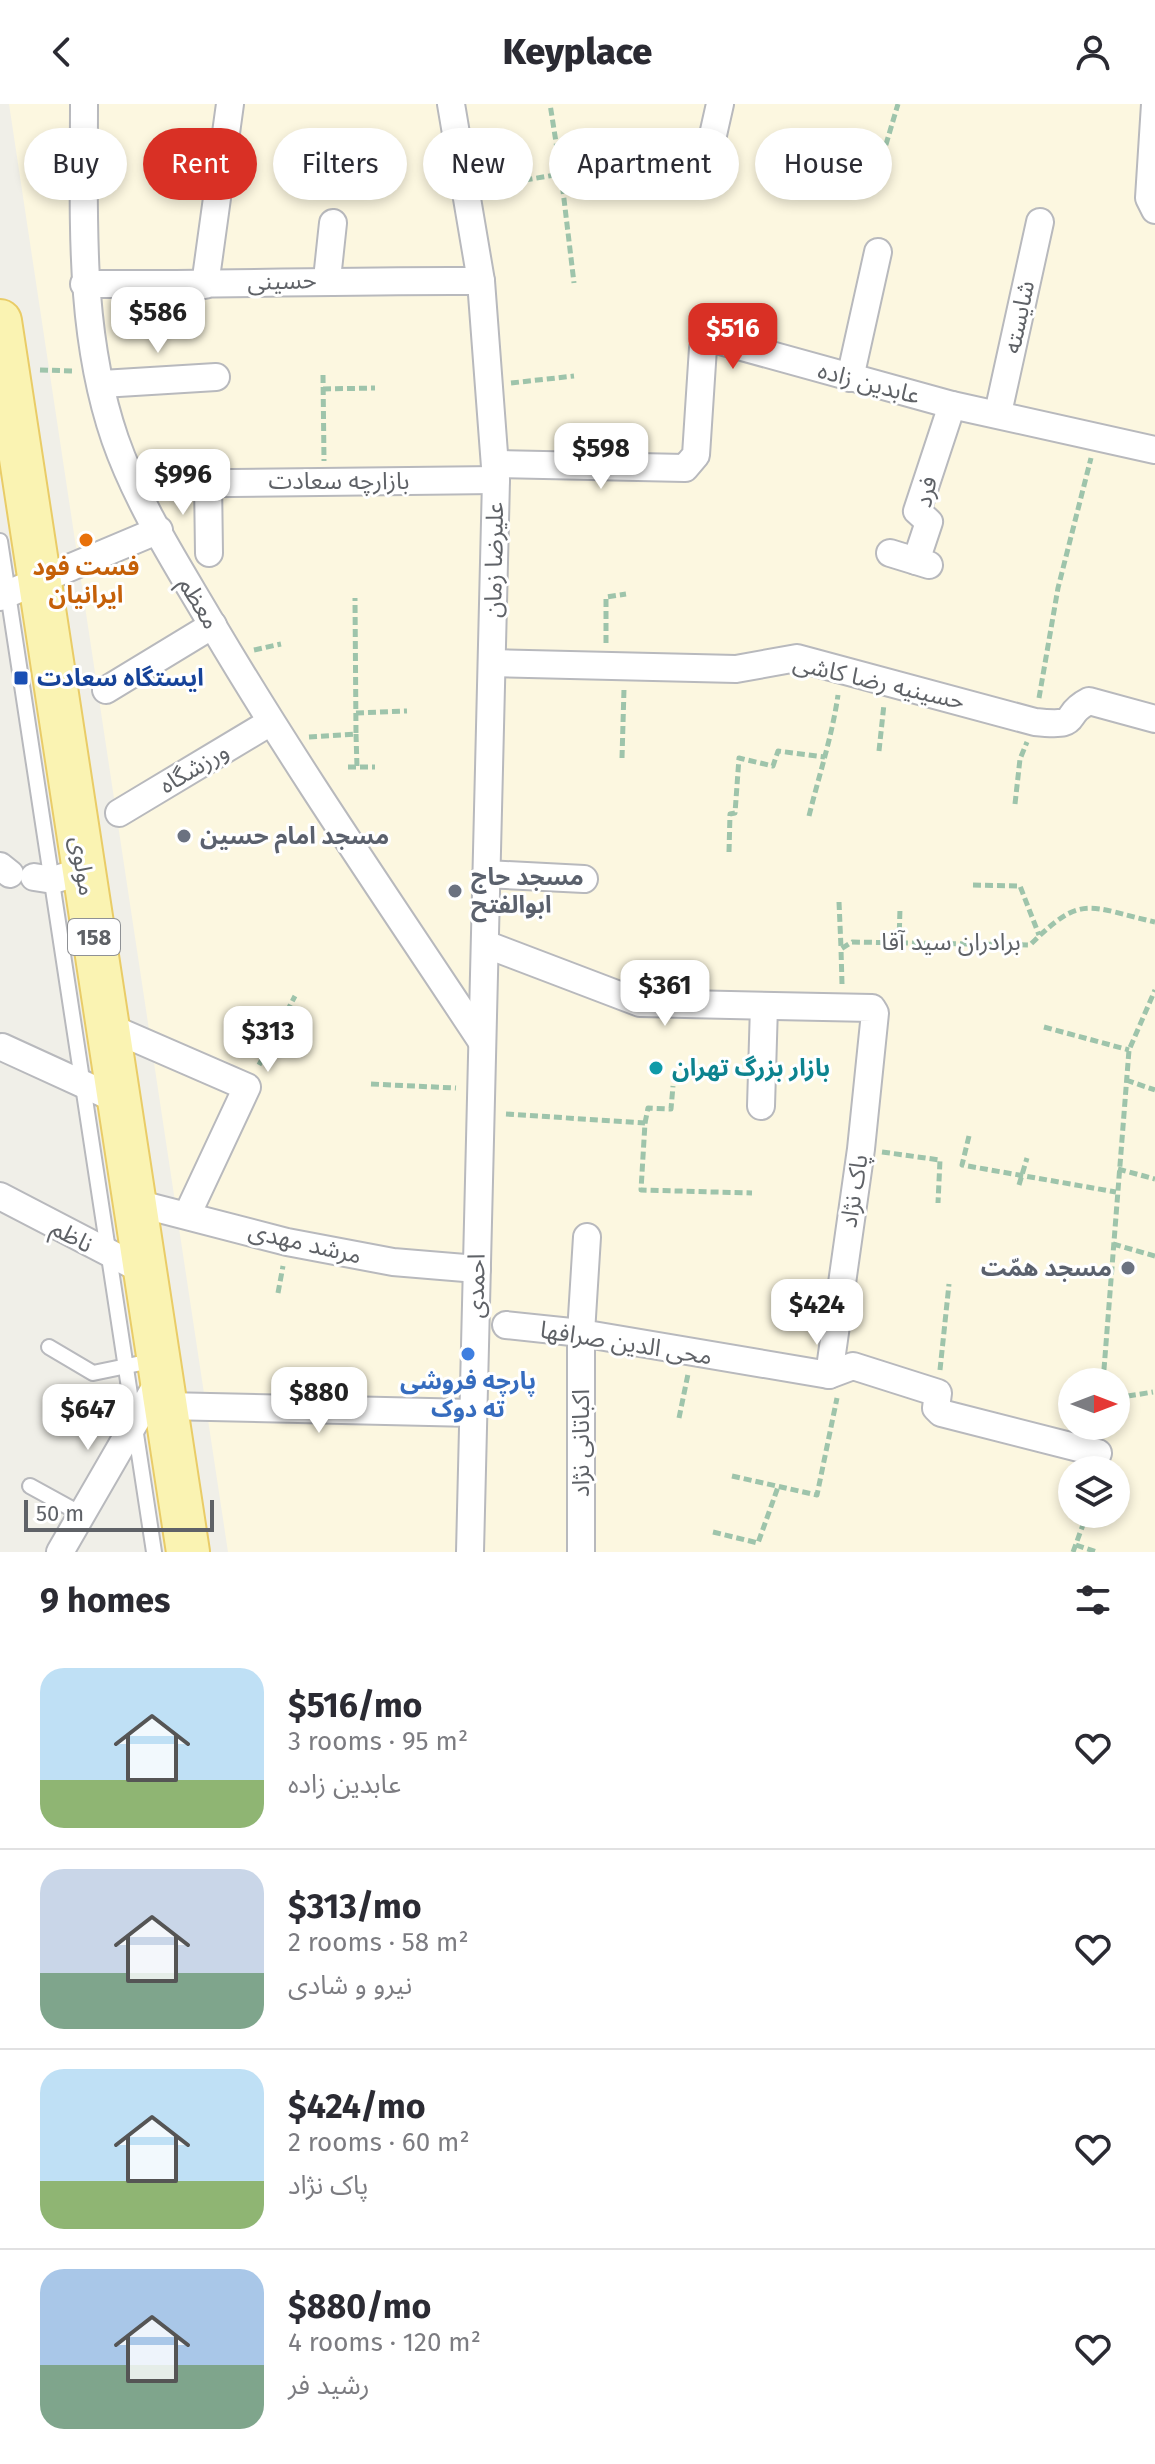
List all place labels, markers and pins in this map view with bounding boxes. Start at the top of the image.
pin: $586 [111,287,205,355]
pin: $516 [686,303,780,371]
pin: $598 [554,423,648,491]
pin: $996 [136,449,230,517]
marker: فست فود ایرانیان [77,531,95,549]
place label: فست فود ایرانیان [33,553,139,609]
place label: ایستگاه سعادت [37,664,204,692]
marker: ایستگاه سعادت [12,669,30,687]
place label: مسجد امام حسین [200,822,389,854]
marker: مسجد امام حسین [175,827,193,845]
place label: مسجد حاج ابوالفتح [471,863,584,923]
marker: مسجد حاج ابوالفتح [446,882,464,900]
pin: $361 [618,960,712,1028]
pin: $313 [221,1006,315,1074]
place label: بازار بزرگ تهران [672,1054,830,1082]
marker: بازار بزرگ تهران [647,1059,665,1077]
place label: مسجد همّت [981,1254,1112,1282]
marker: مسجد همّت [1119,1259,1137,1277]
pin: $424 [770,1279,864,1347]
marker: پارچه فروشی ته دوک [459,1345,477,1363]
pin: $880 [272,1367,366,1435]
place label: پارچه فروشی ته دوک [400,1367,536,1423]
pin: $647 [41,1384,135,1452]

